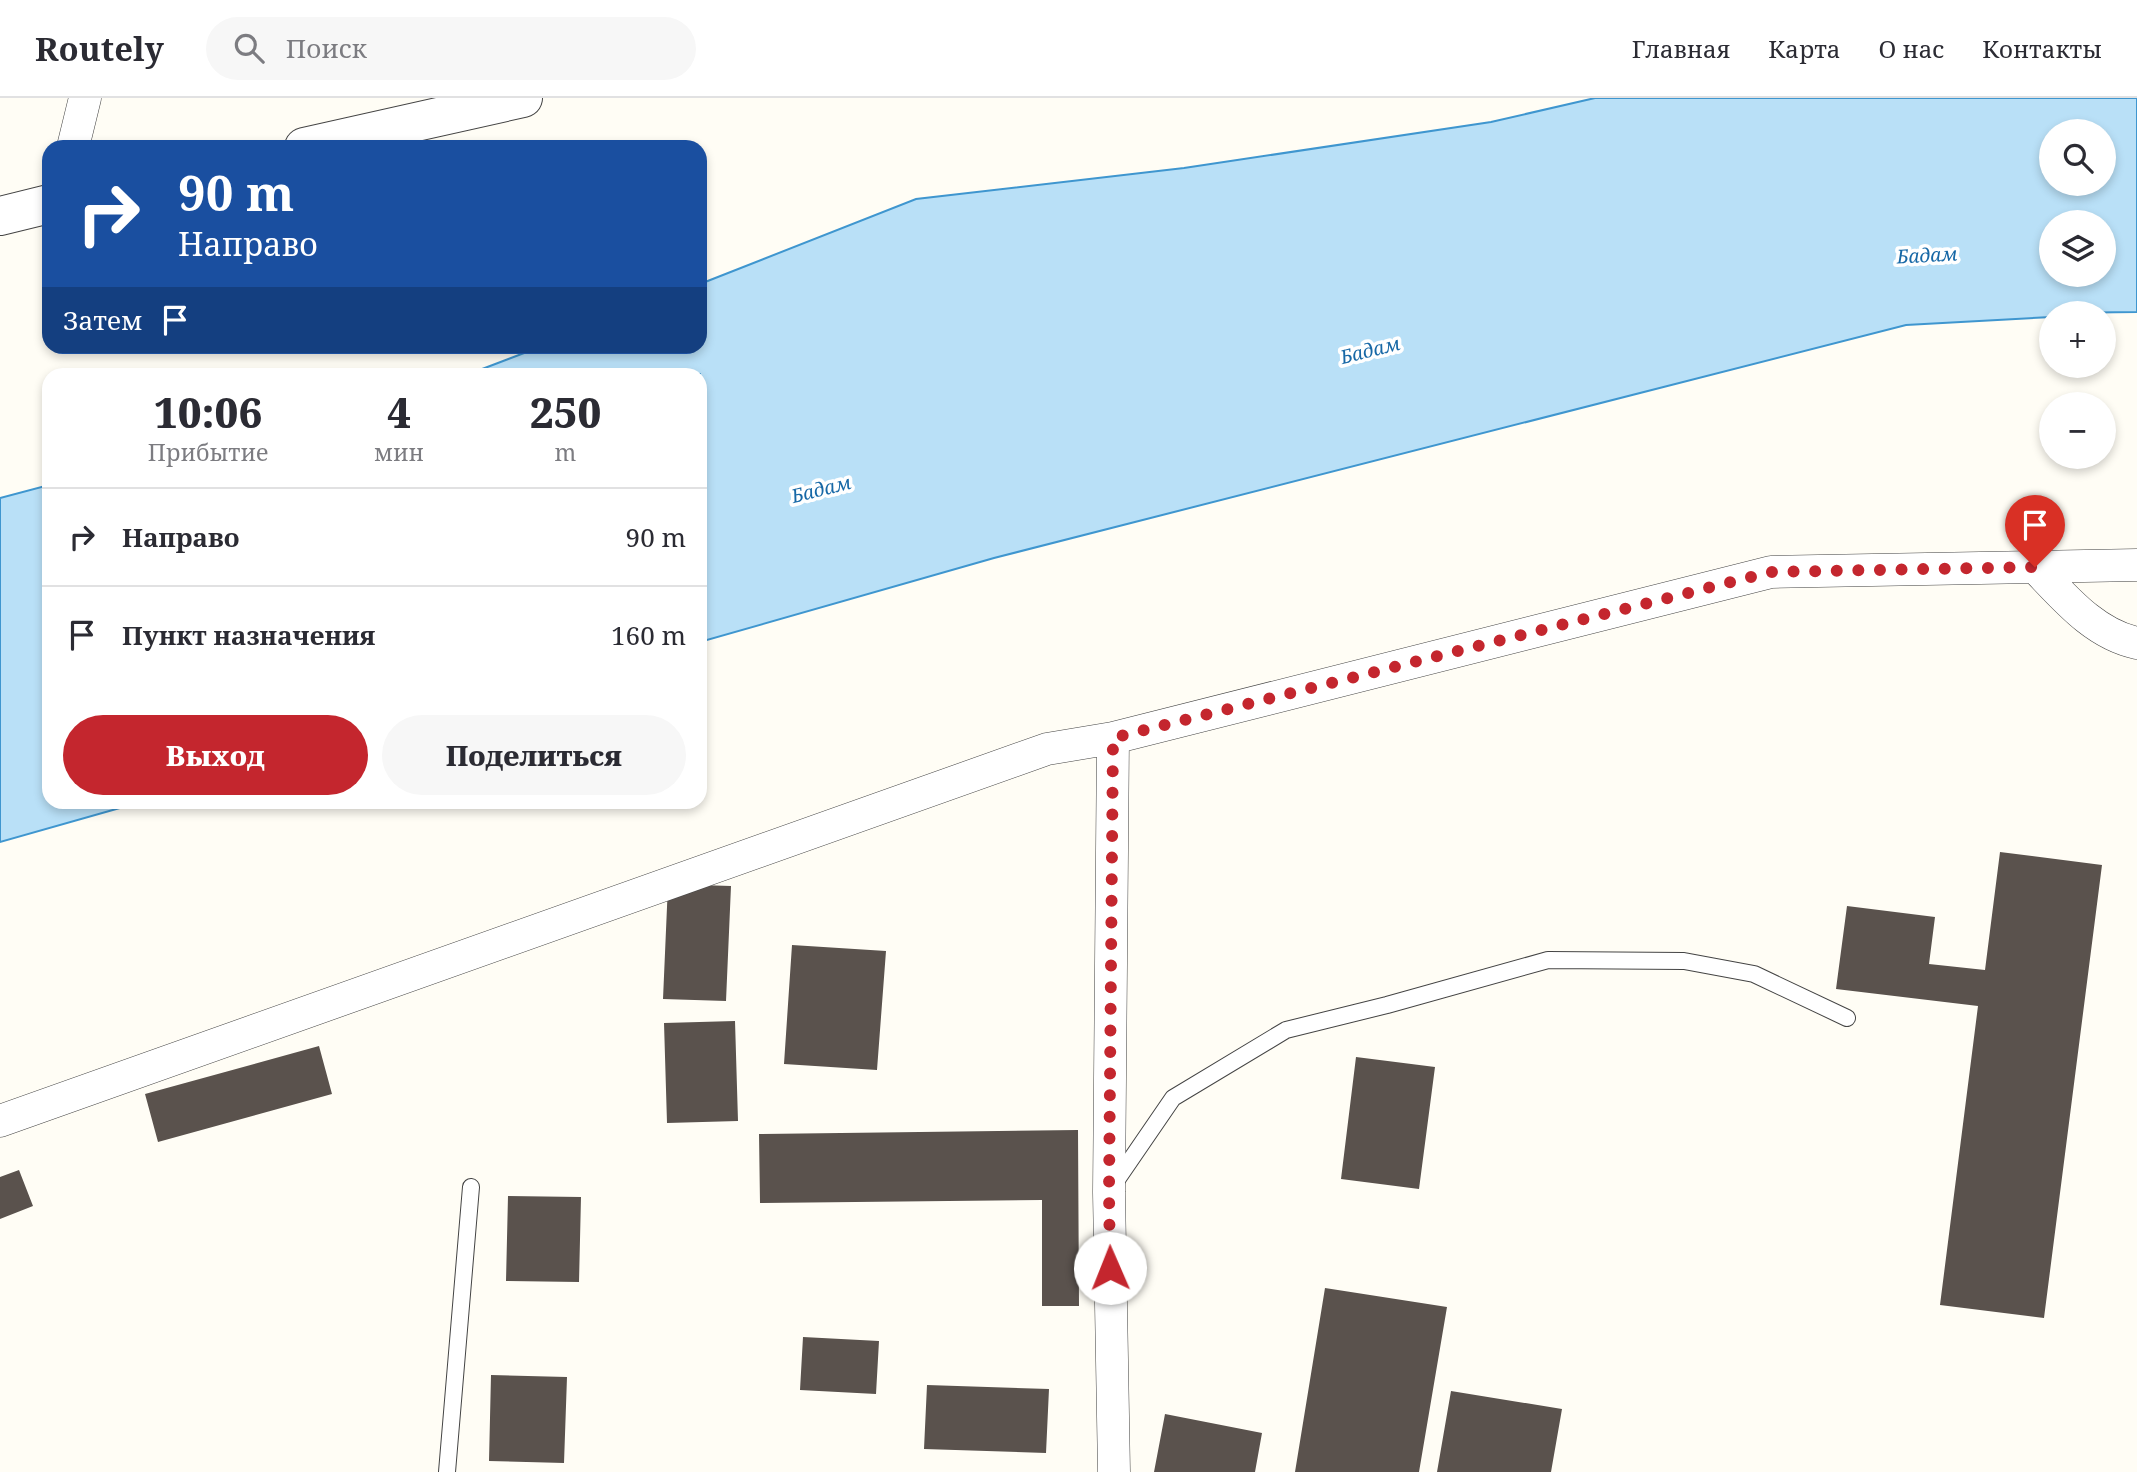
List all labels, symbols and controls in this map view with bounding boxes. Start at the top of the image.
search box [206,17,696,80]
text: Routely [35,26,164,71]
icon: search [230,29,268,67]
text: Поиск [286,30,367,66]
text: Главная [1632,32,1730,65]
text: Карта [1768,32,1841,65]
text: О нас [1879,32,1944,65]
text: Контакты [1982,32,2102,65]
map controls [2039,119,2116,469]
button: search [2039,119,2116,196]
text: 90 m [178,159,294,225]
icon: right [63,168,154,259]
button: layers [2039,210,2116,287]
text: Направо [178,222,318,265]
water label: Бадам [1895,240,1958,270]
icon: arrive [156,301,194,339]
button: + [2039,301,2116,378]
text: Затем [63,302,142,338]
water label: Бадам [1336,330,1403,370]
text: 10:06 [154,383,262,440]
text: 4 [387,383,411,440]
text: 250 [530,383,601,440]
button: − [2039,392,2116,469]
text: Прибытие [148,436,268,468]
text: мин [374,436,424,468]
text: m [555,436,576,468]
water label: Бадам [787,469,854,509]
pin [2005,495,2065,567]
icon: arrive [2016,506,2054,544]
icon: right [63,518,101,556]
text: Направо [122,519,240,555]
text: 90 m [626,519,686,555]
icon: arrive [63,616,101,654]
text: Пункт назначения [122,617,375,653]
text: 160 m [611,617,686,653]
button: Выход [63,715,368,795]
button: Поделиться [382,715,686,795]
position arrow [1073,1231,1147,1305]

